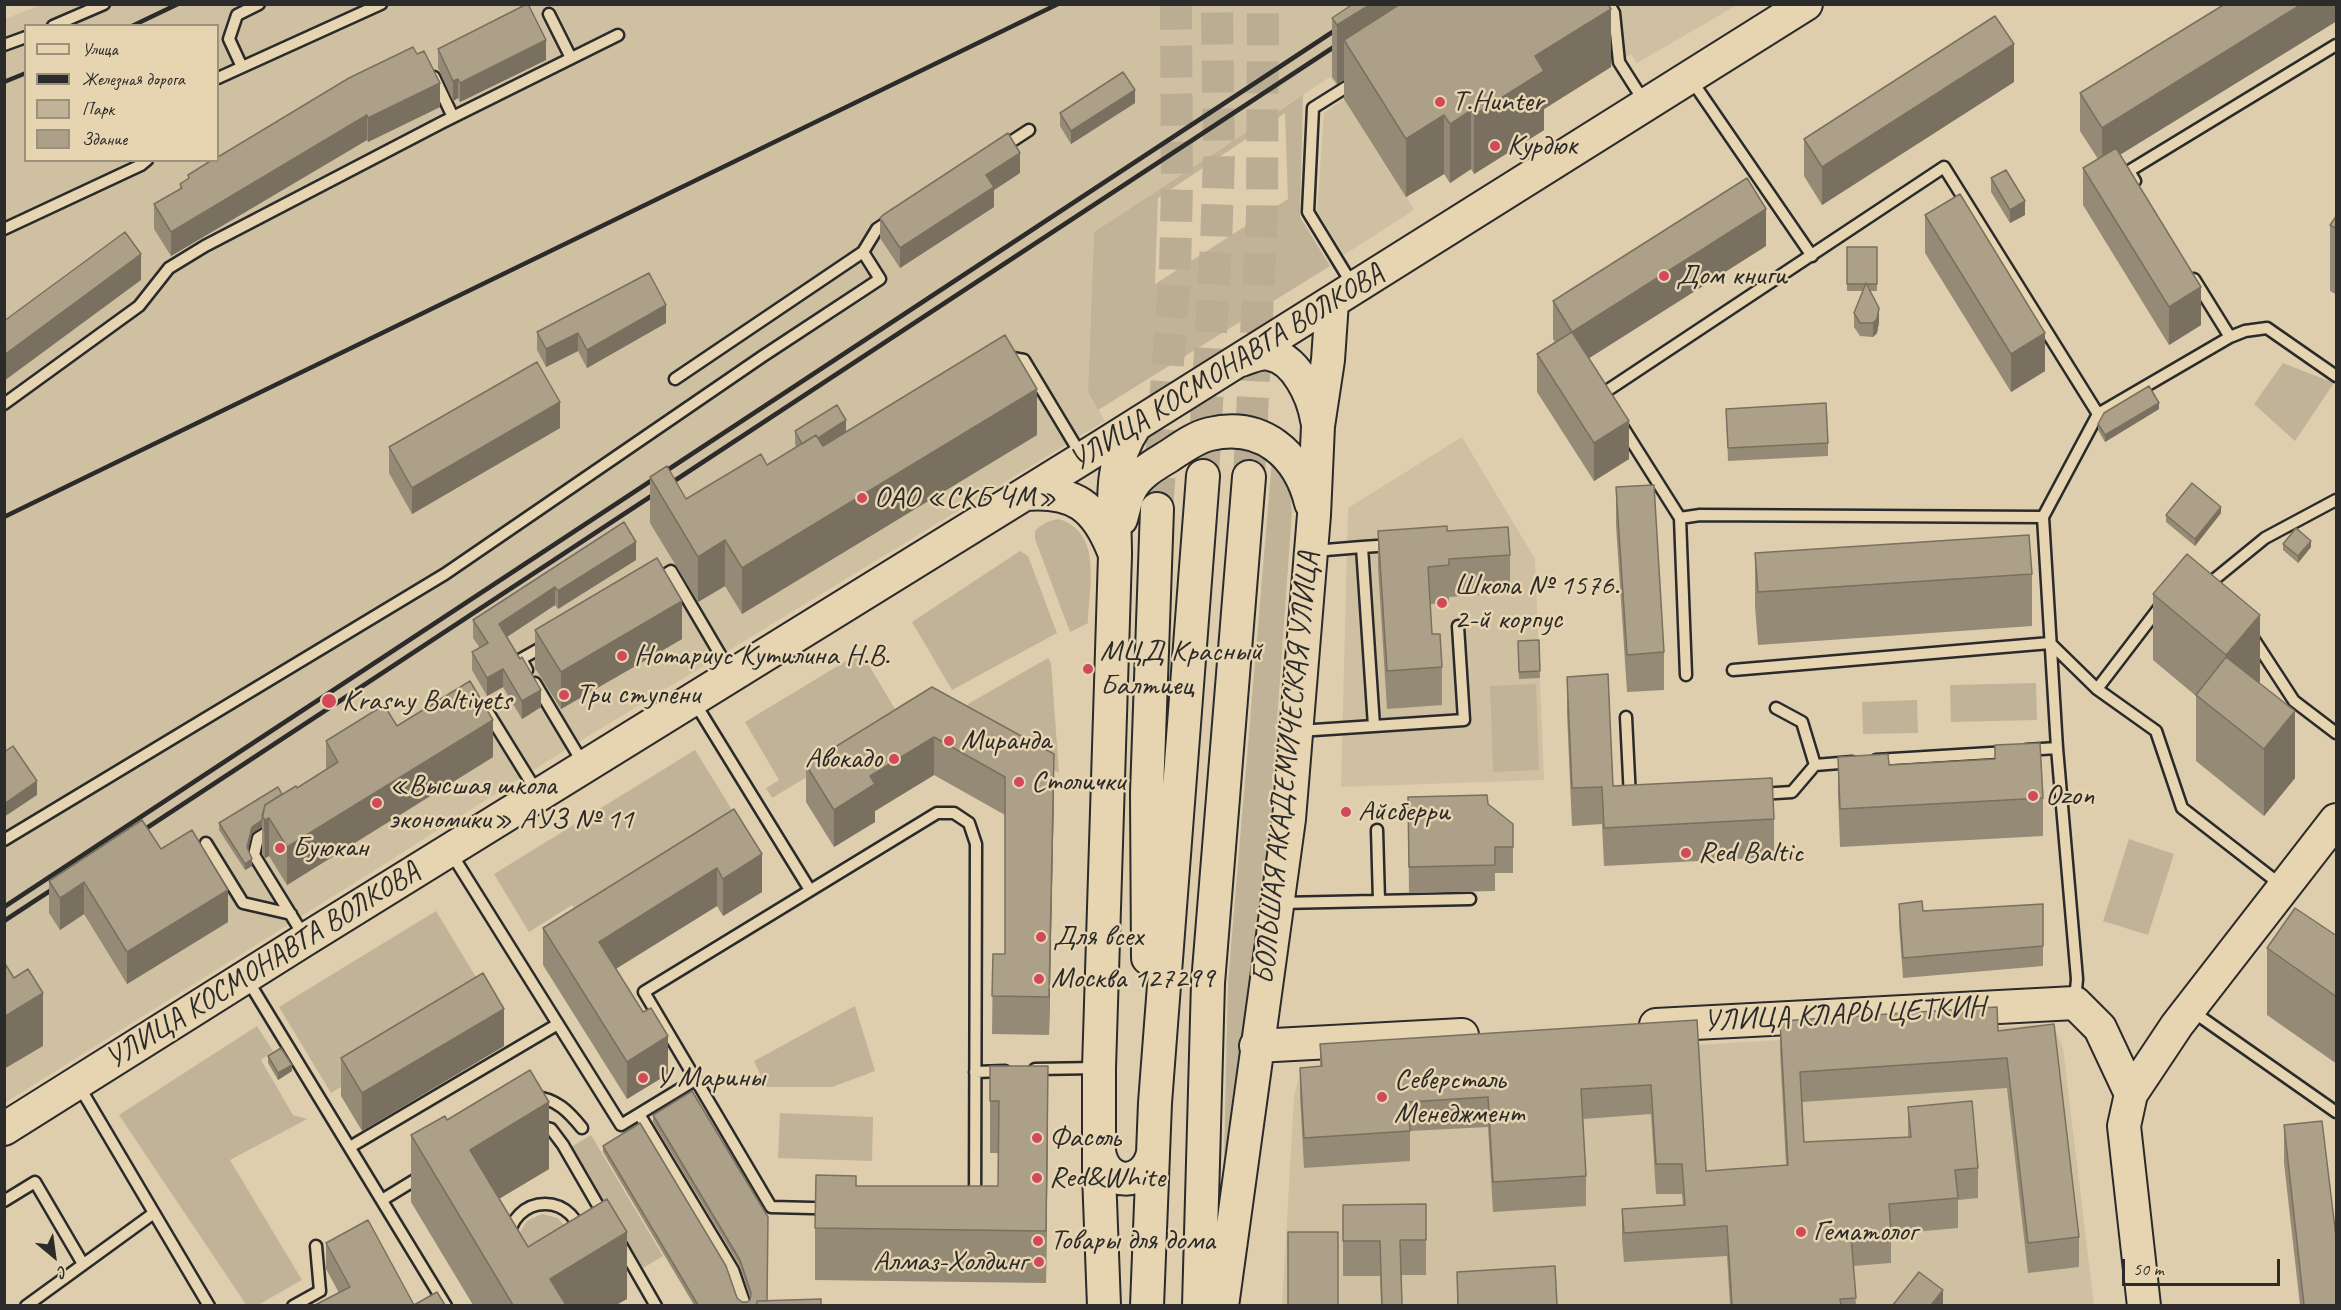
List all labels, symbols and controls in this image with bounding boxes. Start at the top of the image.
legend [24,24,219,162]
text: Улица [82,38,118,60]
text: Железная дорога [82,68,185,90]
place label: T.Hunter [1452,84,1544,120]
marker: T.Hunter [1433,95,1447,109]
text: Парк [82,98,114,120]
text: Здание [82,128,127,150]
place label: Курдюк [1507,128,1577,164]
marker: Курдюк [1488,139,1502,153]
street label: УЛИЦА КОСМОНАВТА ВОЛКОВА [1063,256,1391,480]
place label: Дом книги [1676,258,1787,294]
marker: Дом книги [1657,269,1671,283]
place label: ОАО «СКБ ЧМ» [874,480,1056,516]
marker: ОАО «СКБ ЧМ» [855,491,869,505]
street label: БОЛЬШАЯ АКАДЕМИЧЕСКАЯ УЛИЦА [1246,550,1328,986]
place label: Школа № 1576. 2-й корпус [1454,568,1619,638]
marker: Школа № 1576. 2-й корпус [1435,596,1449,610]
place label: МЦД Красный Балтиец [1100,634,1262,704]
place label: Нотариус Кутилина Н.В. [634,638,890,674]
marker: Нотариус Кутилина Н.В. [615,649,629,663]
marker: МЦД Красный Балтиец [1081,662,1095,676]
place label: Три ступени [576,677,700,713]
place label: Krasny Baltiyets [342,683,511,719]
marker: Три ступени [557,688,571,702]
marker: Krasny Baltiyets [320,692,338,710]
place label: Миранда [961,723,1051,759]
marker: Миранда [942,734,956,748]
place label: Авокадо [805,741,882,777]
marker: Авокадо [887,752,901,766]
place label: Столички [1031,764,1125,800]
place label: «Высшая школа экономики» АУЗ № 11 [389,768,633,838]
marker: Столички [1012,775,1026,789]
place label: Ozon [2045,778,2094,814]
marker: Ozon [2026,789,2040,803]
place label: Айсберри [1358,794,1449,830]
marker: «Высшая школа экономики» АУЗ № 11 [370,796,384,810]
marker: Айсберри [1339,805,1353,819]
place label: Буюкан [292,830,368,866]
place label: Red Baltic [1698,835,1803,871]
marker: Буюкан [273,841,287,855]
marker: Red Baltic [1679,846,1693,860]
street label: УЛИЦА КОСМОНАВТА ВОЛКОВА [99,854,427,1078]
place label: Для всех [1053,919,1143,955]
marker: Для всех [1034,930,1048,944]
place label: Москва 127299 [1051,961,1214,997]
marker: Москва 127299 [1032,972,1046,986]
street label: УЛИЦА КЛАРЫ ЦЕТКИН [1702,990,1986,1040]
place label: У Марины [655,1060,765,1096]
place label: Северсталь Менеджмент [1394,1062,1525,1132]
marker: У Марины [636,1071,650,1085]
marker: Северсталь Менеджмент [1375,1090,1389,1104]
place label: Фасоль [1049,1120,1120,1156]
marker: Фасоль [1030,1131,1044,1145]
place label: Red&White [1049,1160,1165,1196]
marker: Red&White [1030,1171,1044,1185]
place label: Гематолог [1813,1214,1917,1250]
place label: Товары для дома [1050,1223,1215,1259]
marker: Гематолог [1794,1225,1808,1239]
north arrow [24,1226,84,1286]
marker: Товары для дома [1031,1234,1045,1248]
place label: Алмаз-Холдинг [873,1244,1027,1280]
scale bar [2125,1247,2282,1285]
marker: Алмаз-Холдинг [1032,1255,1046,1269]
text: 50 m [2133,1258,2164,1280]
text: С [54,1261,71,1282]

